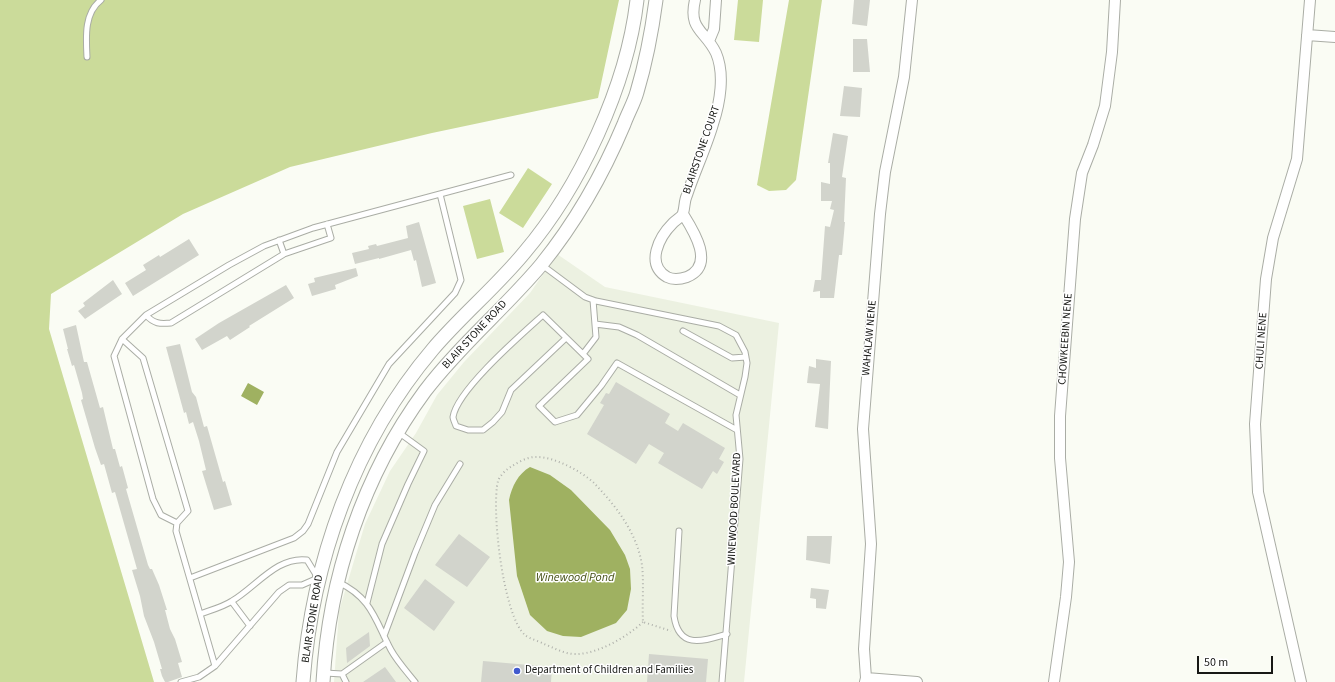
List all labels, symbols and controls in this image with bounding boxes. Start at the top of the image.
street label: BLAIRSTONE COURT [681,104,723,196]
street label: CHOWKEEBIN NENE [1056,293,1076,385]
street label: BLAIR STONE ROAD [440,298,510,372]
street label: WAHALAW NENE [860,300,880,376]
street label: CHULI NENE [1253,312,1271,370]
street label: WINEWOOD BOULEVARD [725,452,745,566]
water label: Winewood Pond [536,571,614,585]
street label: BLAIR STONE ROAD [300,574,326,664]
scale bar [1199,648,1275,674]
text: 50 m [1204,654,1228,671]
place label: Department of Children and Families [525,664,693,678]
marker: Department of Children and Families [512,666,522,676]

